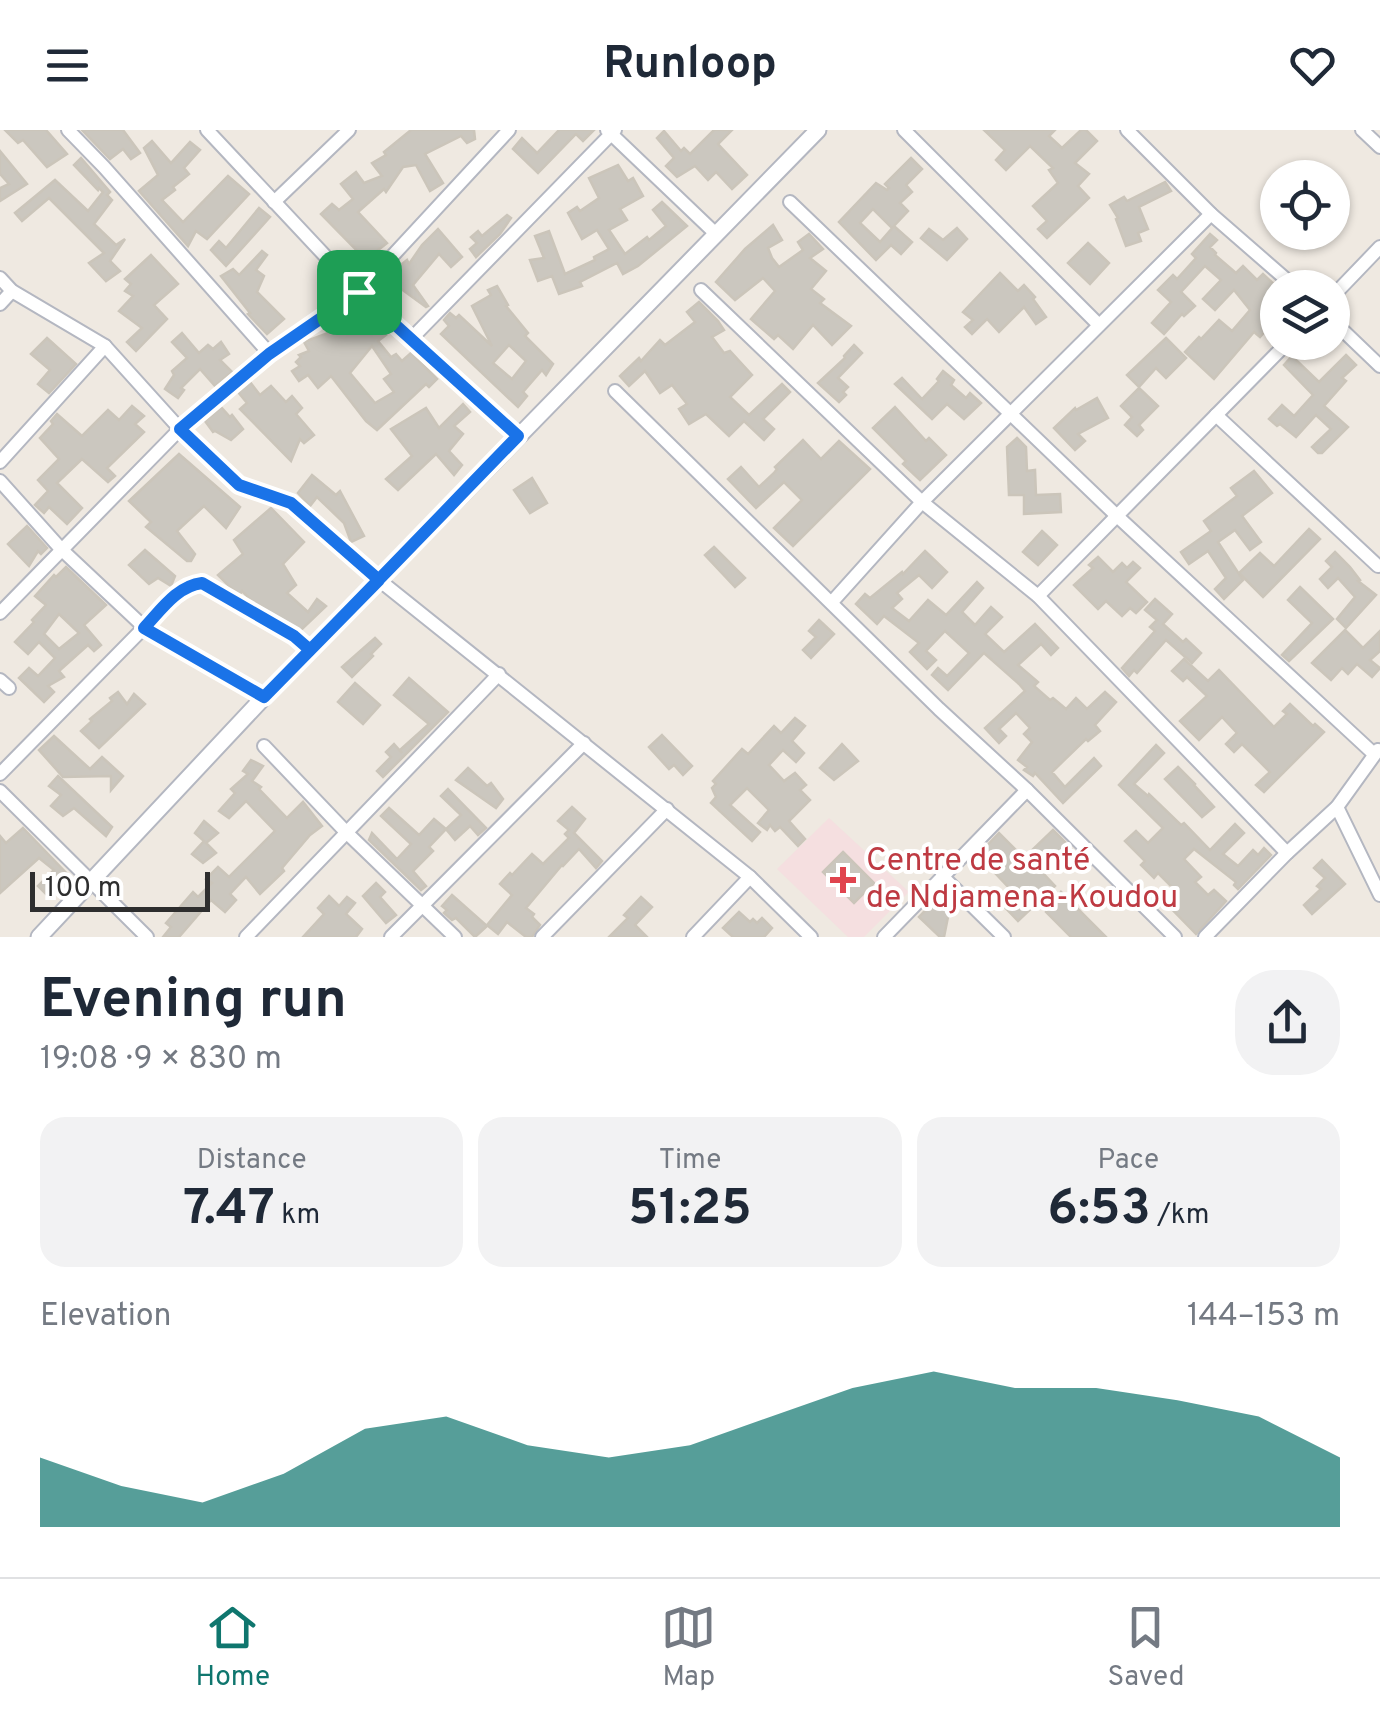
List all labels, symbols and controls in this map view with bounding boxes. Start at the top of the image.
text: Runloop [603,37,777,94]
icon: menu [40,38,95,93]
icon: heart [1285,38,1340,93]
map controls [1260,160,1350,360]
button: locate [1260,160,1350,250]
pin [317,250,402,335]
icon: arrive [332,265,387,320]
button: layers [1260,270,1350,360]
place label: Centre de santé de Ndjamena-Koudou [866,842,1178,919]
scale bar [30,867,210,911]
marker: Centre de santé de Ndjamena-Koudou [830,867,856,893]
text: 100 m [45,871,121,907]
text: Evening run [40,967,347,1037]
button: share [1235,970,1340,1075]
text: 19:08 · 9 × 830 m [40,1040,282,1080]
text: Distance [197,1143,307,1179]
text: Time [659,1143,721,1179]
text: Pace [1098,1143,1159,1179]
text: 7.47 [183,1179,275,1242]
text: 51:25 [628,1179,752,1242]
text: 6:53 [1047,1179,1151,1242]
text: km [275,1198,320,1234]
text: /km [1151,1198,1209,1234]
text: Elevation [40,1297,172,1337]
text: 144–153 m [1187,1297,1340,1337]
tab: Home [196,1600,270,1696]
tab: Map [661,1600,716,1696]
tab: Saved [1107,1600,1184,1696]

